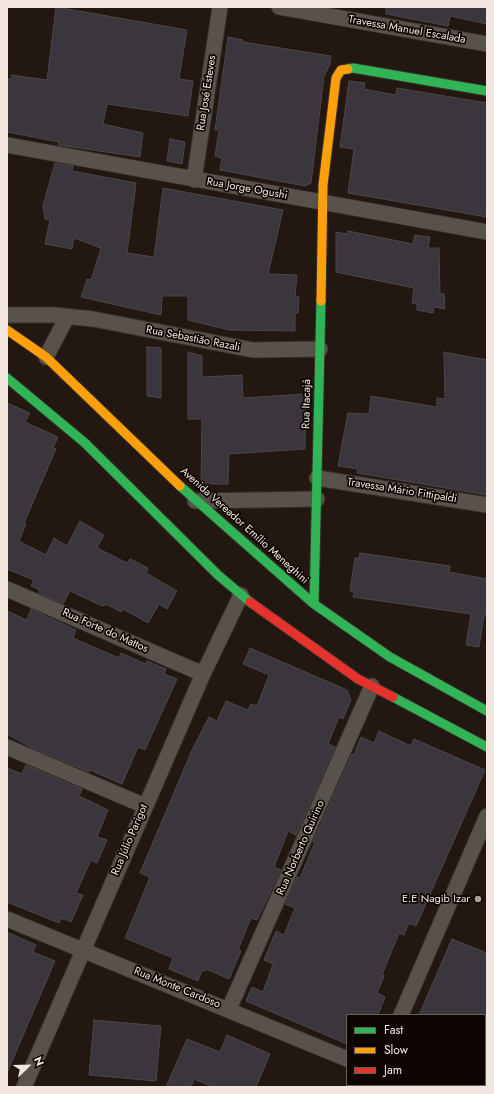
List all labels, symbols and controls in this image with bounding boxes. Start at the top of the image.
street label: Travessa Manuel Escalada [347,13,467,47]
street label: Rua José Esteves [195,54,219,132]
street label: Rua Jorge Ogushi [206,175,288,203]
street label: Rua Sebastião Razali [145,323,241,355]
street label: Rua Itacajá [300,379,314,429]
street label: Avenida Vereador Emílio Meneghini [177,465,311,587]
street label: Travessa Mário Fittipaldi [346,476,458,506]
street label: Rua Forte do Mattos [60,606,150,656]
street label: Rua Norberto Quirino [274,799,328,897]
street label: Rua Júlio Parigot [109,802,151,878]
place label: E.E Nagib Izar [402,892,470,906]
marker: E.E Nagib Izar [473,894,483,904]
street label: Rua Monte Cardoso [132,965,222,1011]
legend [346,1014,486,1086]
text: Fast [384,1021,403,1039]
text: Slow [384,1041,408,1059]
north arrow [8,1046,48,1086]
text: N [30,1054,48,1068]
text: Jam [384,1061,402,1079]

